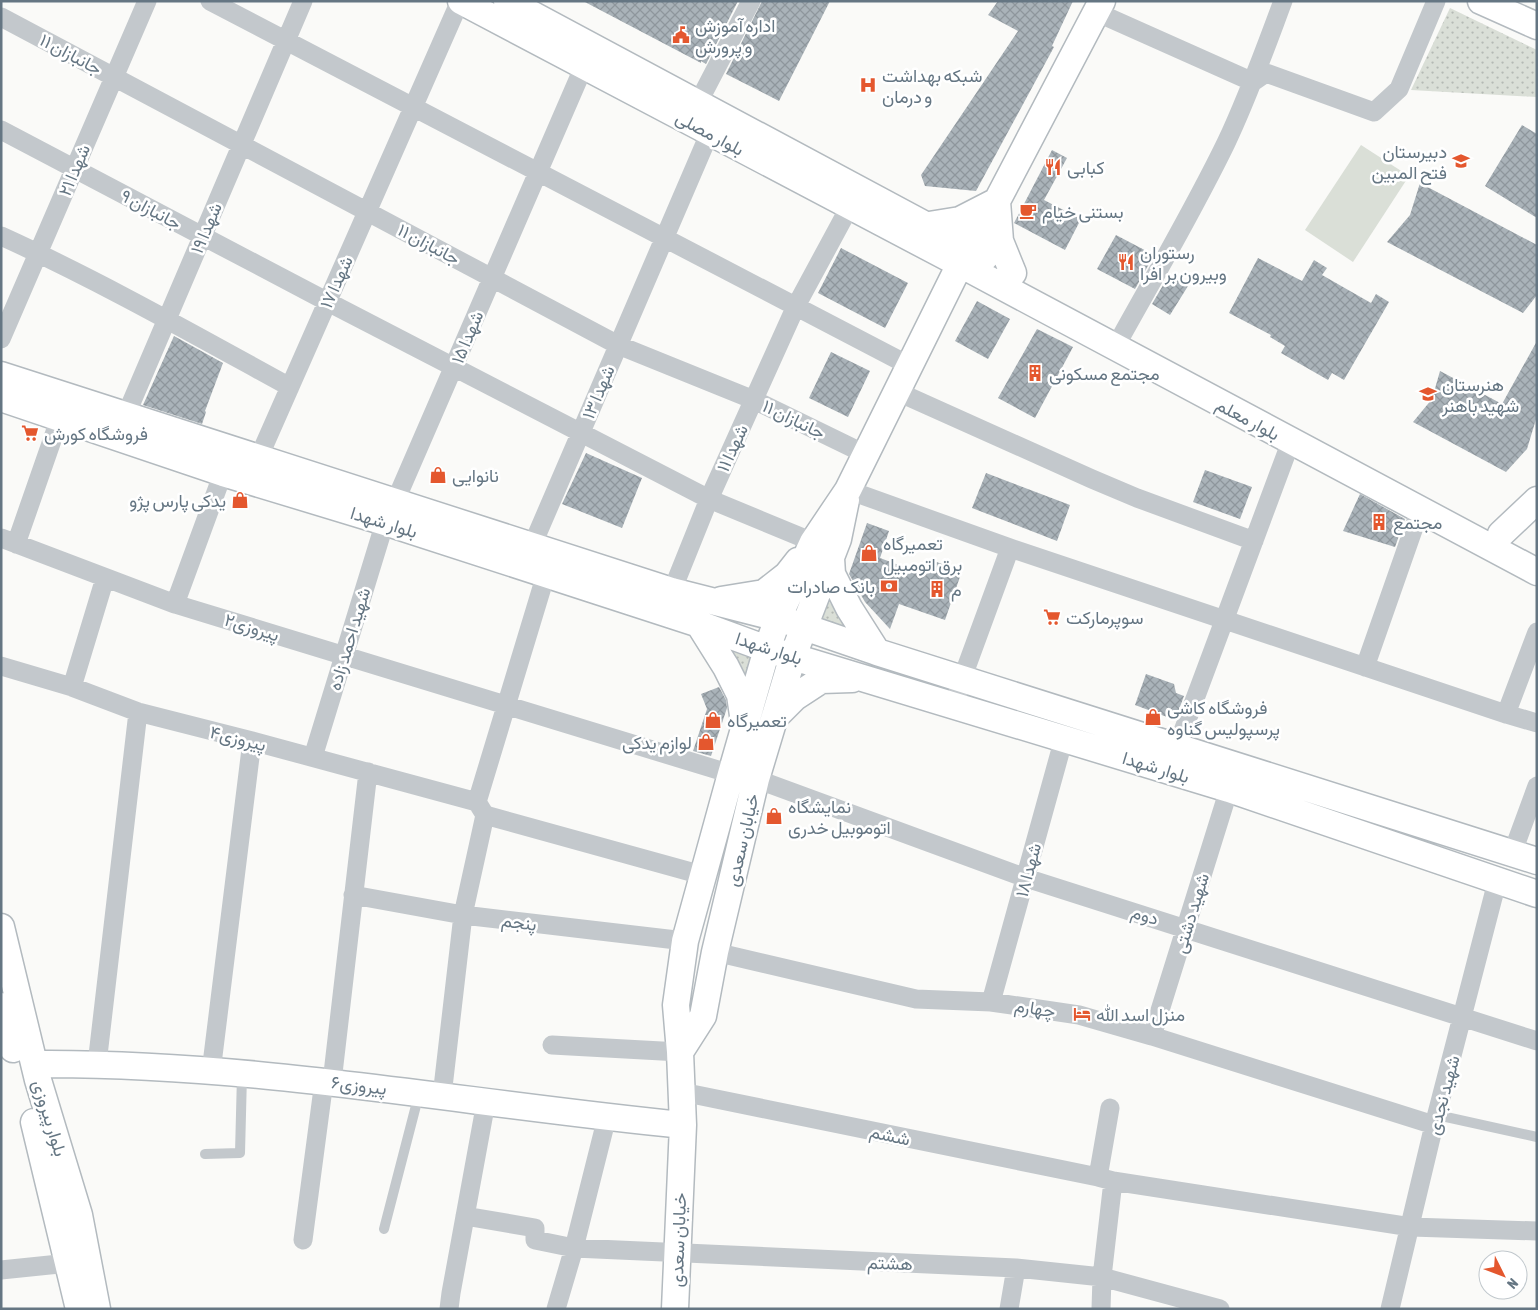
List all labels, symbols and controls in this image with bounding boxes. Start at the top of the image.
place label: اداره آموزش و پرورش [695,15,775,59]
public building icon: اداره آموزش و پرورش [671,25,691,45]
street label: جانبازان ۱۱ [36,29,106,80]
place label: شبکه بهداشت و درمان [882,65,982,108]
hospital icon: شبکه بهداشت و درمان [858,75,878,95]
street label: بلوار مصلی [672,106,748,161]
street label: شهدا ۲۱ [54,141,95,199]
place label: دبیرستان فتح المبین [1371,141,1447,185]
school or university icon: دبیرستان فتح المبین [1451,151,1471,171]
restaurant icon: کبابی [1043,157,1063,177]
place label: کبابی [1067,157,1105,179]
street label: جانبازان ۹ [117,184,185,234]
street label: شهدا ۱۹ [186,199,227,257]
cafe icon: بستنی خیام [1018,201,1038,221]
place label: بستنی خیام [1042,201,1124,224]
street label: جانبازان ۱۱ [394,219,464,270]
place label: رستوران وبیرون بر افرا [1140,242,1227,285]
restaurant icon: رستوران وبیرون بر افرا [1116,252,1136,272]
street label: شهدا ۱۷ [315,253,358,312]
street label: شهدا ۱۵ [447,307,488,367]
street label: شهدا ۱۳ [577,362,620,422]
building icon: مجتمع مسکونی [1025,363,1045,383]
place label: مجتمع مسکونی [1049,363,1160,386]
place label: هنرستان شهید باهنر [1441,374,1519,417]
school or university icon: هنرستان شهید باهنر [1418,384,1438,404]
street label: بلوار معلم [1212,394,1283,446]
street label: جانبازان ۱۱ [759,395,829,444]
street label: شهدا ۱۱ [712,421,753,475]
supermarket icon: فروشگاه کورش [20,423,40,443]
place label: فروشگاه کورش [44,423,148,445]
shop icon: نانوایی [428,465,448,485]
place label: نانوایی [452,465,499,487]
place label: یدکی پارس پژو [129,490,226,513]
shop icon: یدکی پارس پژو [230,490,250,510]
street label: بلوار شهدا [348,502,420,543]
building icon: مجتمع [1369,512,1389,532]
place label: مجتمع [1393,512,1442,535]
place label: تعمیرگاه برق اتومبیل [883,533,962,576]
shop icon: تعمیرگاه برق اتومبیل [859,543,879,563]
place label: بانک صادرات [787,576,875,598]
bank icon: بانک صادرات [879,576,899,596]
building icon: م [927,579,947,599]
place label: م [951,579,962,602]
street label: شهید احمد زاده [323,585,376,693]
supermarket icon: سوپرمارکت [1042,607,1062,627]
place label: سوپرمارکت [1066,607,1143,630]
street label: پیروزی۲ [221,609,282,647]
street label: بلوار شهدا [733,627,805,670]
place label: فروشگاه کاشی پرسپولیس گناوه [1167,697,1280,741]
shop icon: فروشگاه کاشی پرسپولیس گناوه [1143,707,1163,727]
shop icon: تعمیرگاه [703,710,723,730]
place label: تعمیرگاه [727,710,787,732]
street label: پیروزی۴ [207,721,268,757]
place label: لوازم یدکی [622,732,692,755]
shop icon: لوازم یدکی [696,732,716,752]
street label: بلوار شهدا [1120,747,1192,788]
street label: خیابان سعدی [721,791,764,889]
place label: نمایشگاه اتوموبیل خدری [788,796,891,839]
shop icon: نمایشگاه اتوموبیل خدری [764,806,784,826]
street label: شهدا ۱۸ [1011,841,1046,900]
street label: شهید دشتی [1169,870,1214,956]
street label: دوم [1128,901,1161,931]
street label: پنجم [500,909,538,937]
street label: چهارم [1013,994,1057,1024]
hotel icon: منزل اسد الله [1072,1004,1092,1024]
place label: منزل اسد الله [1096,1004,1185,1026]
street label: شهید نجدی [1422,1053,1465,1137]
street label: پیروزی۶ [330,1071,388,1101]
street label: بلوار پیروزی [27,1077,72,1159]
street label: ششم [867,1120,912,1151]
street label: خیابان سعدی [666,1192,691,1288]
north arrow [1478,1250,1528,1300]
street label: هشتم [867,1252,913,1276]
text: N [1504,1275,1521,1292]

